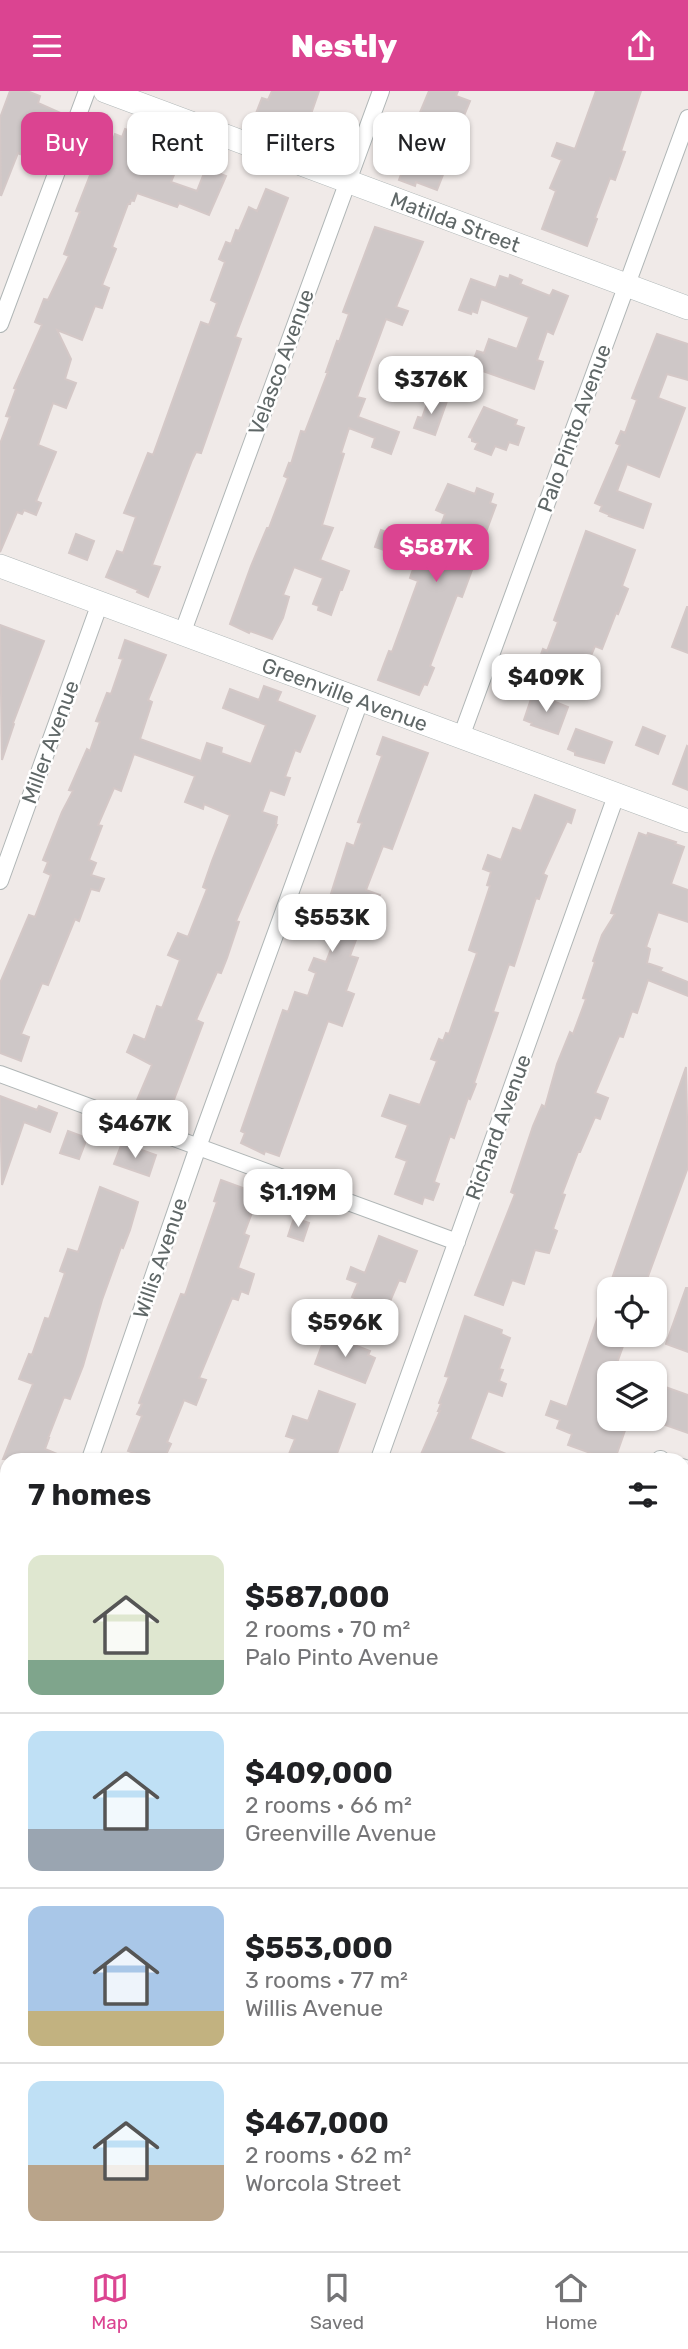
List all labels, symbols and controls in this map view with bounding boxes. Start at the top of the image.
icon: menu [28,27,66,65]
text: Nestly [291,27,397,65]
icon: share [622,27,660,65]
chip: Buy [21,112,113,175]
chip: Rent [127,112,228,175]
chip: Filters [242,112,359,175]
chip: New [373,112,470,175]
street label: Matilda Street [387,186,524,257]
street label: Velasco Avenue [243,286,319,438]
street label: Palo Pinto Avenue [532,341,616,515]
pin: $376K [382,357,480,416]
text: $376K [394,365,468,393]
pin: $587K [387,525,485,584]
text: $587K [399,533,473,561]
street label: Greenville Avenue [259,652,431,736]
pin: $409K [497,655,595,714]
text: $409K [508,663,584,691]
street label: Miller Avenue [16,677,84,807]
pin: $553K [283,895,381,954]
text: $553K [294,903,370,931]
street label: Richard Avenue [460,1051,536,1203]
pin: $467K [86,1101,184,1160]
text: $467K [98,1109,172,1137]
pin: $1.19M [241,1169,355,1229]
text: $1.19M [259,1178,337,1206]
street label: Willis Avenue [128,1194,192,1322]
map controls [597,1277,667,1431]
button: locate [597,1277,667,1347]
pin: $596K [296,1299,394,1359]
text: $596K [307,1308,383,1336]
button: layers [597,1361,667,1431]
icon: filters [624,1476,662,1514]
text: 7 homes [28,1477,151,1513]
text: $587,000 [245,1579,390,1615]
icon: home [84,1583,168,1667]
text: 2 rooms · 70 m² [245,1615,410,1643]
text: Palo Pinto Avenue [245,1643,439,1671]
text: $409,000 [245,1755,393,1791]
icon: home [84,1759,168,1843]
text: 2 rooms · 66 m² [245,1791,412,1819]
text: Greenville Avenue [245,1819,437,1847]
text: $553,000 [245,1930,393,1966]
icon: home [84,1934,168,2018]
text: 3 rooms · 77 m² [245,1966,408,1994]
text: Willis Avenue [245,1994,383,2022]
text: $467,000 [245,2105,389,2141]
icon: home [84,2109,168,2193]
text: 2 rooms · 62 m² [245,2141,411,2169]
text: Worcola Street [245,2169,401,2197]
tab: Map [91,2269,129,2334]
tab: Saved [310,2269,364,2334]
tab: Home [545,2269,597,2334]

